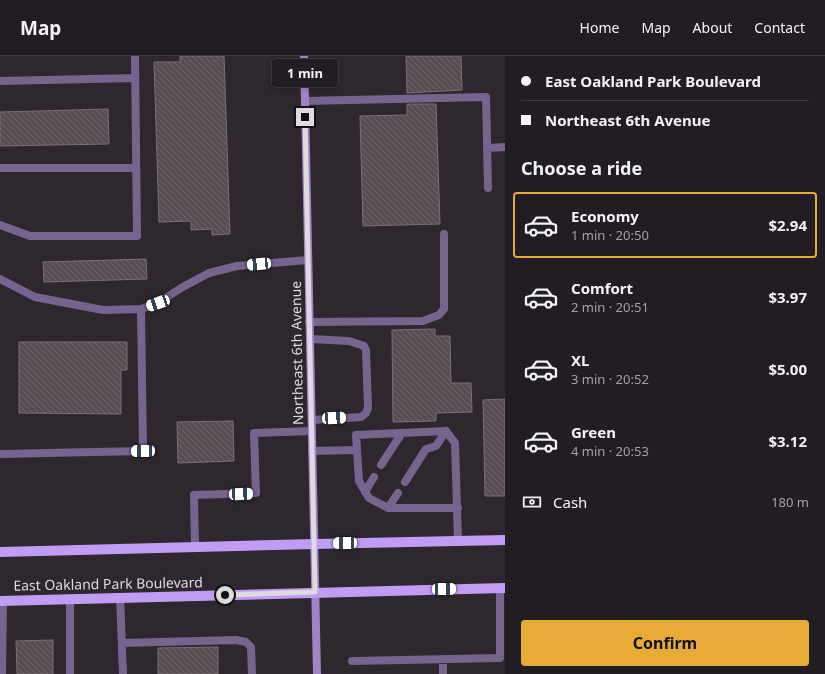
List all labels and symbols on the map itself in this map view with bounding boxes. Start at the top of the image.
callout: 1 min [272,59,338,87]
route end [296,108,314,126]
car [247,257,271,271]
street label: Northeast 6th Avenue [286,281,307,425]
car [145,293,171,313]
car [322,411,346,425]
car [131,445,155,457]
car [229,488,253,500]
car [333,537,357,549]
street label: East Oakland Park Boulevard [13,572,203,595]
car [432,583,456,595]
route start [216,586,234,604]

